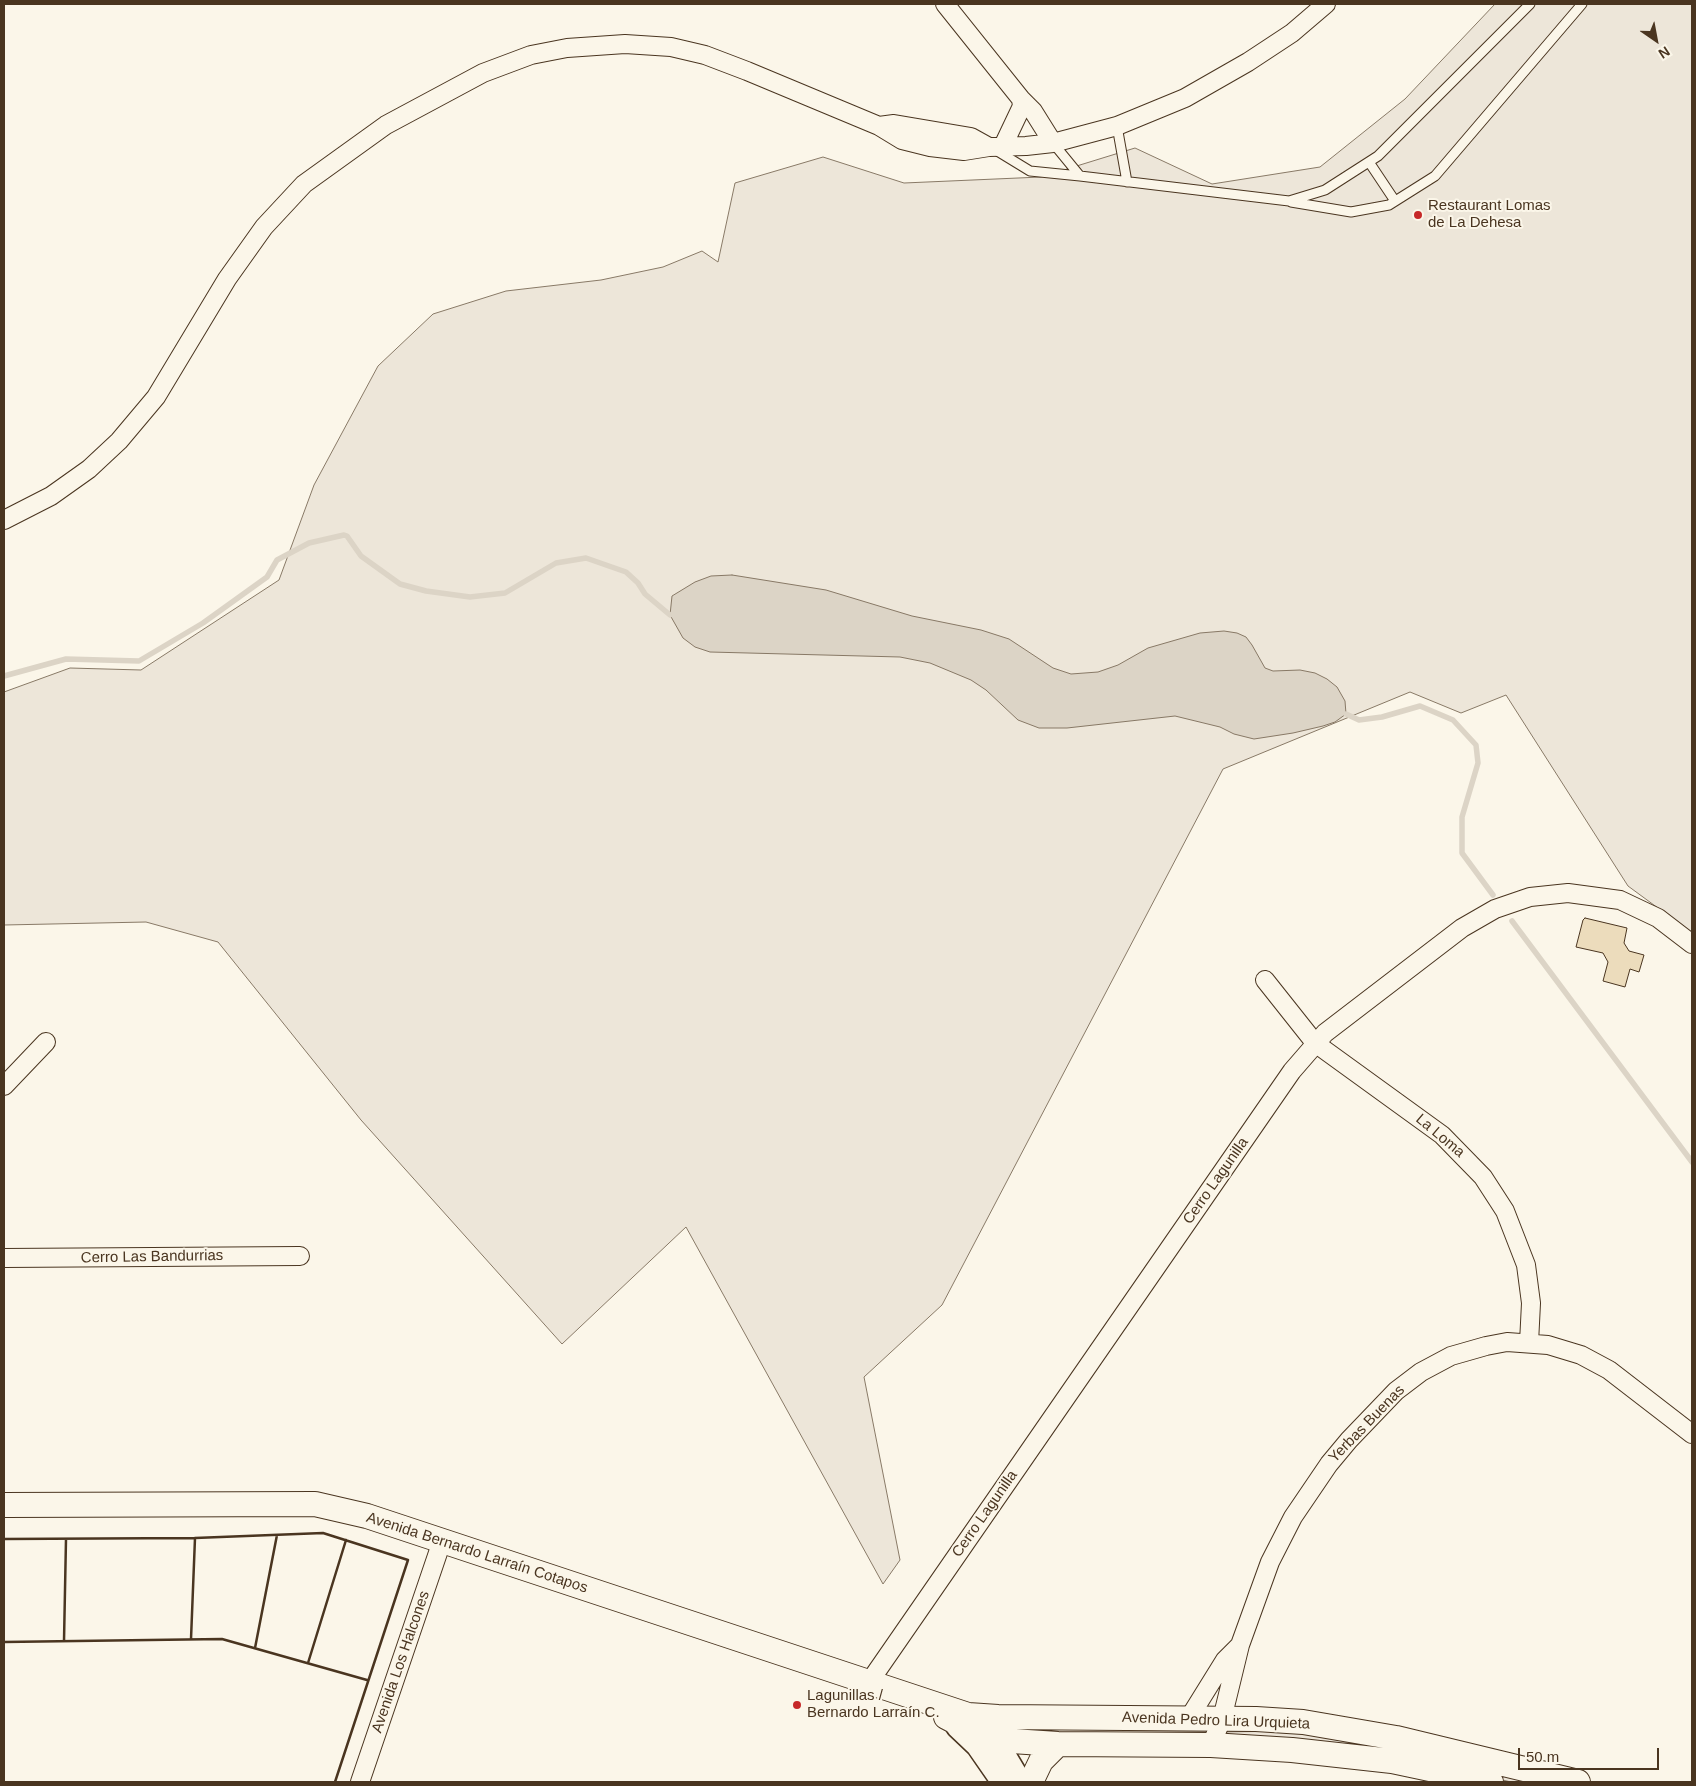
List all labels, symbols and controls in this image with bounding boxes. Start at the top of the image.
north arrow [1631,15,1681,65]
text: N [1656,43,1673,62]
place label: Restaurant Lomas de La Dehesa [1428,197,1551,232]
marker: Restaurant Lomas de La Dehesa [1412,209,1424,221]
street label: La Loma [1412,1110,1468,1162]
street label: Cerro Lagunilla [1179,1134,1253,1228]
street label: Cerro Las Bandurrias [81,1247,223,1267]
street label: Yerbas Buenas [1325,1381,1409,1467]
street label: Cerro Lagunilla [948,1467,1022,1561]
street label: Avenida Bernardo Larraín Cotapos [364,1509,590,1597]
street label: Avenida Los Halcones [368,1589,434,1735]
place label: Lagunillas / Bernardo Larraín C. [807,1687,940,1722]
marker: Lagunillas / Bernardo Larraín C. [791,1699,803,1711]
street label: Avenida Pedro Lira Urquieta [1122,1709,1310,1733]
scale bar [1521,1738,1662,1770]
text: 50 m [1526,1748,1559,1765]

